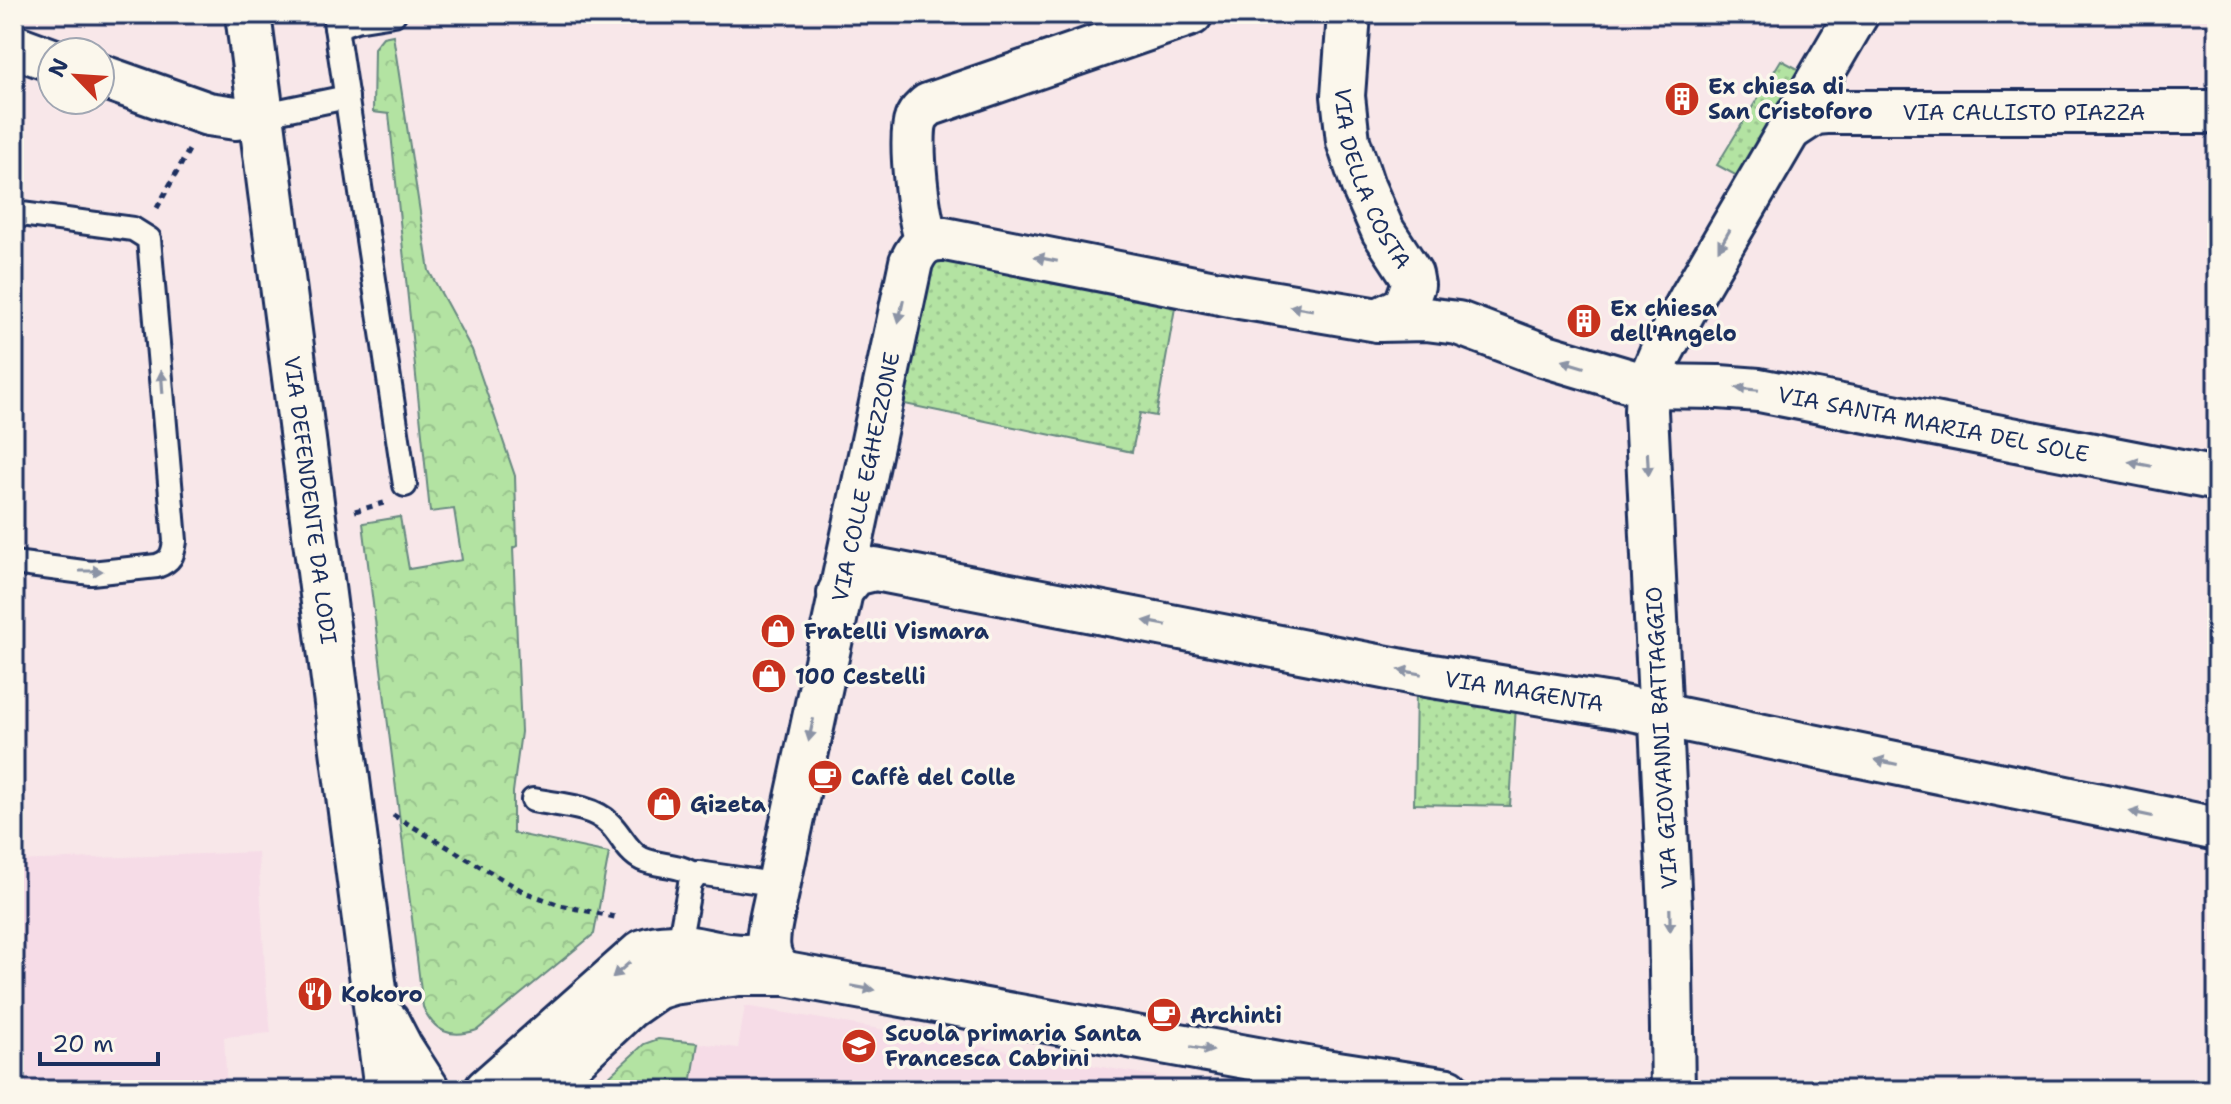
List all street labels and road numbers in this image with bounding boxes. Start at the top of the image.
street label: VIA DELLA COSTA [1328,87,1418,274]
street label: VIA CALLISTO PIAZZA [1902,98,2145,127]
street label: VIA COLLE EGHEZZONE [825,349,907,604]
street label: VIA DEFENDENTE DA LODI [277,354,343,646]
street label: VIA SANTA MARIA DEL SOLE [1775,380,2092,469]
street label: VIA GIOVANNI BATTAGGIO [1639,586,1684,890]
street label: VIA MAGENTA [1442,664,1606,719]

